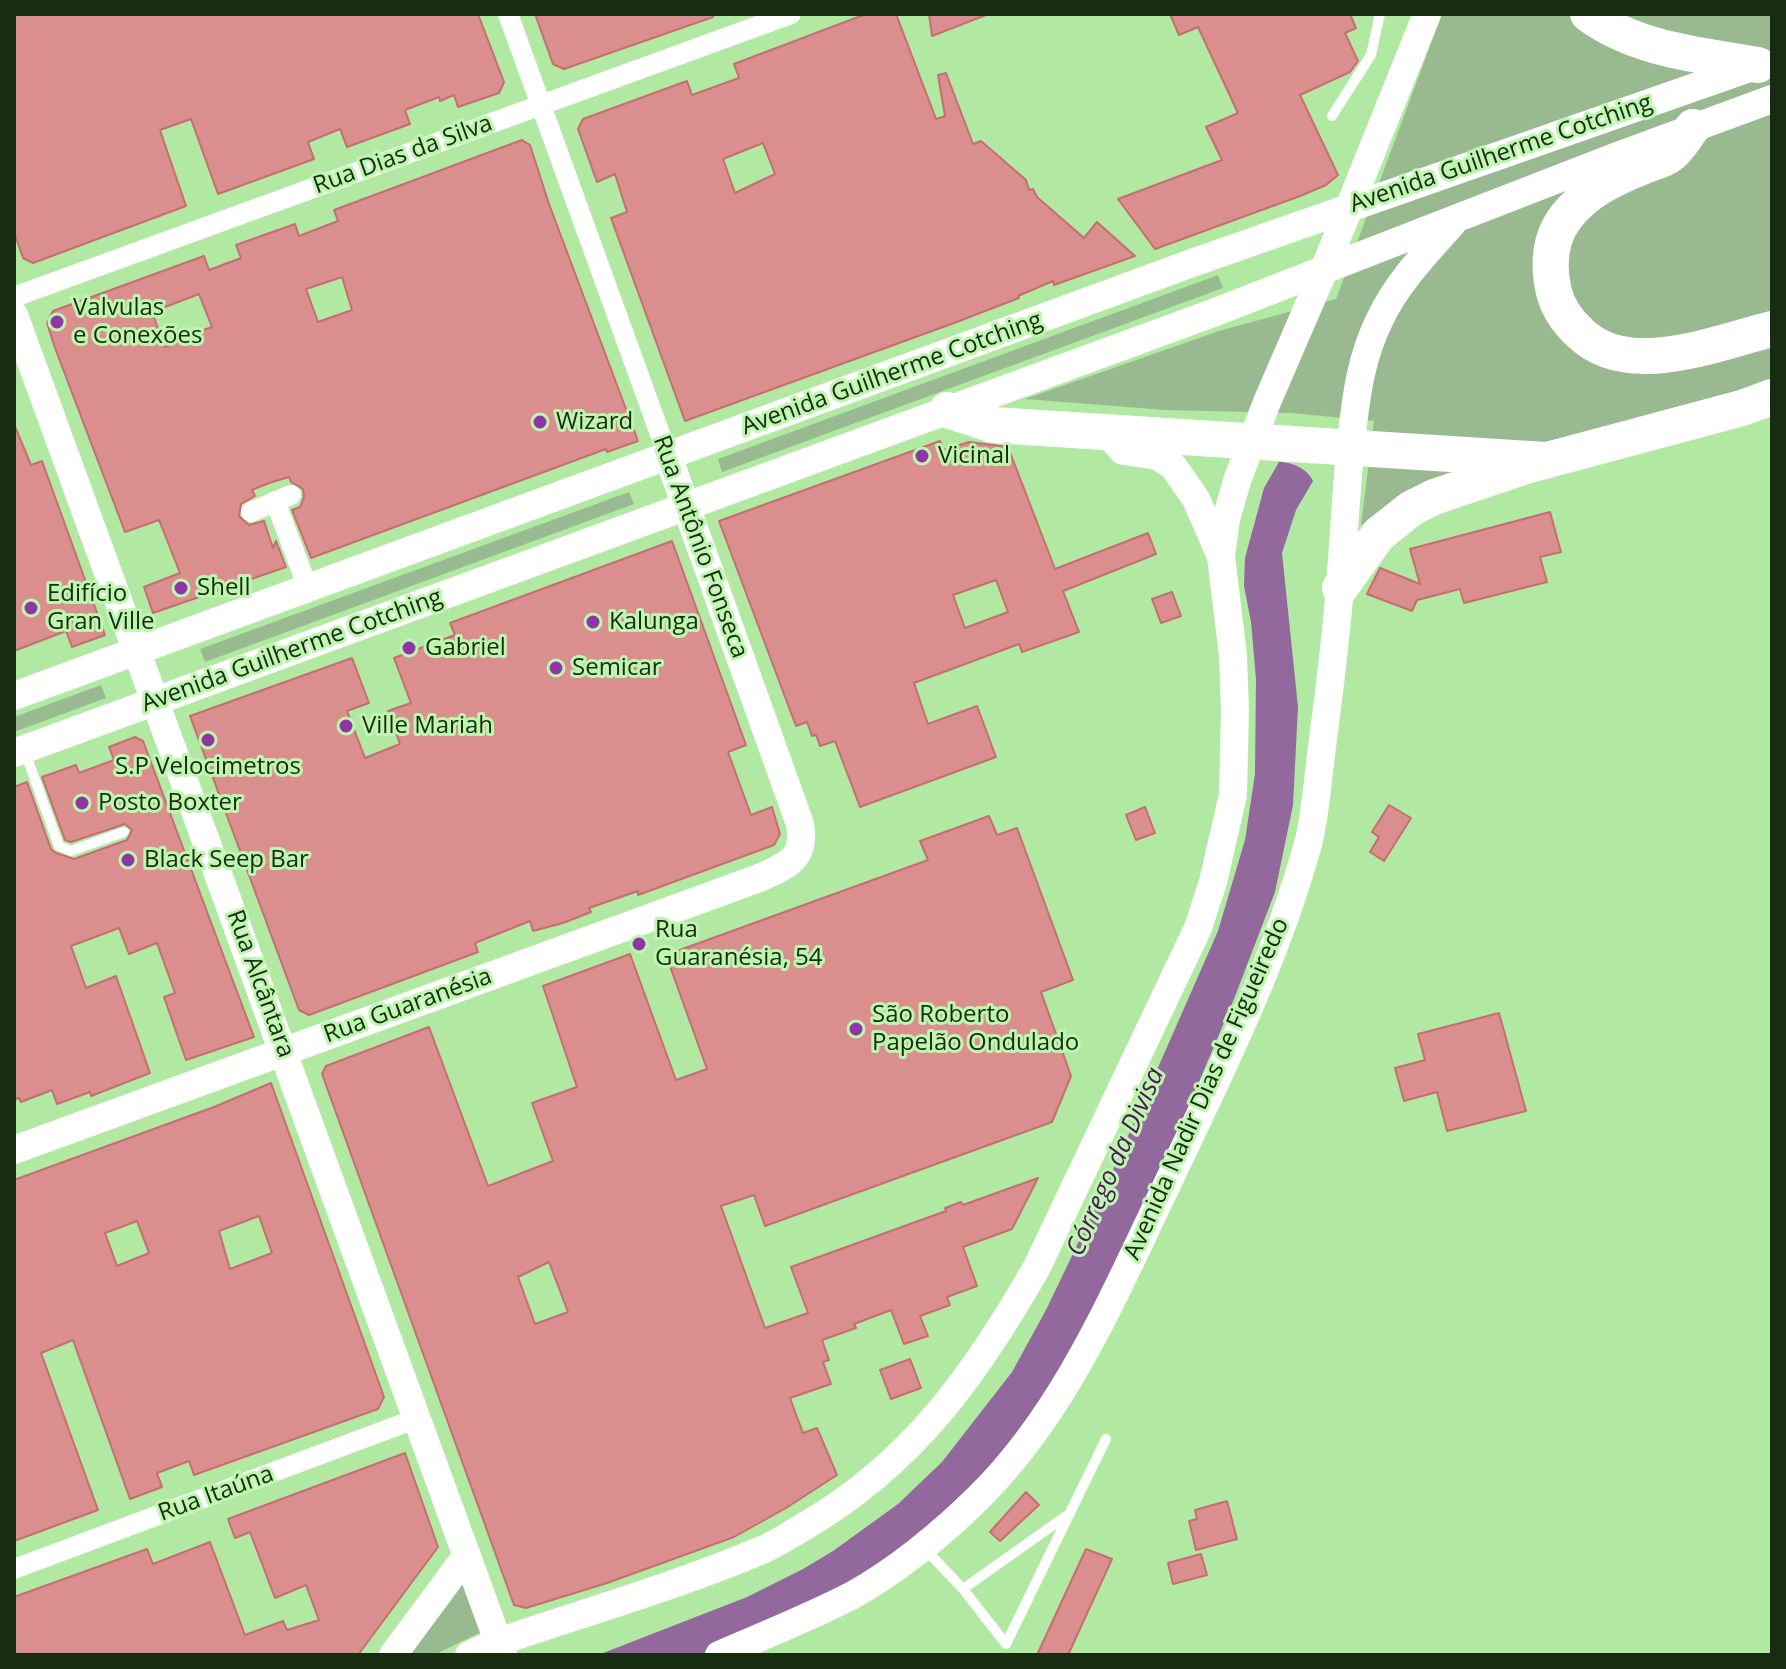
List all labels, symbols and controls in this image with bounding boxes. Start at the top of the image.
street label: Avenida Guilherme Cotching [1346,89,1656,219]
street label: Rua Dias da Silva [310,109,496,201]
place label: Valvulas e Conexões [73,294,202,350]
street label: Avenida Guilherme Cotching [738,306,1046,442]
marker: Valvulas e Conexões [48,313,66,331]
place label: Wizard [556,408,633,436]
marker: Wizard [531,413,549,431]
street label: Rua Antônio Fonseca [646,432,754,662]
place label: Vicinal [938,442,1010,470]
marker: Vicinal [913,447,931,465]
place label: Shell [197,574,250,602]
marker: Shell [172,579,190,597]
place label: Edifício Gran Ville [47,580,155,636]
street label: Avenida Guilherme Cotching [138,583,446,719]
marker: Edifício Gran Ville [22,599,40,617]
place label: Kalunga [609,608,699,636]
marker: Kalunga [584,613,602,631]
place label: Gabriel [425,634,506,662]
marker: Gabriel [400,639,418,657]
place label: Semicar [572,654,662,682]
marker: Semicar [547,659,565,677]
place label: Ville Mariah [362,712,493,740]
marker: Ville Mariah [337,717,355,735]
marker: S.P Velocimetros [199,731,217,749]
place label: S.P Velocimetros [115,753,301,781]
place label: Posto Boxter [98,789,242,817]
marker: Posto Boxter [73,794,91,812]
place label: Black Seep Bar [144,846,309,874]
marker: Black Seep Bar [119,851,137,869]
street label: Rua Alcântara [220,906,300,1062]
street label: Avenida Nadir Dias de Figueiredo [1118,914,1296,1264]
place label: Rua Guaranésia, 54 [655,916,823,972]
marker: Rua Guaranésia, 54 [630,935,648,953]
street label: Rua Guaranésia [320,962,496,1050]
place label: São Roberto Papelão Ondulado [872,1001,1079,1057]
marker: São Roberto Papelão Ondulado [847,1020,865,1038]
water label: Córrego da Divisa [1060,1063,1172,1261]
street label: Rua Itaúna [154,1460,278,1528]

